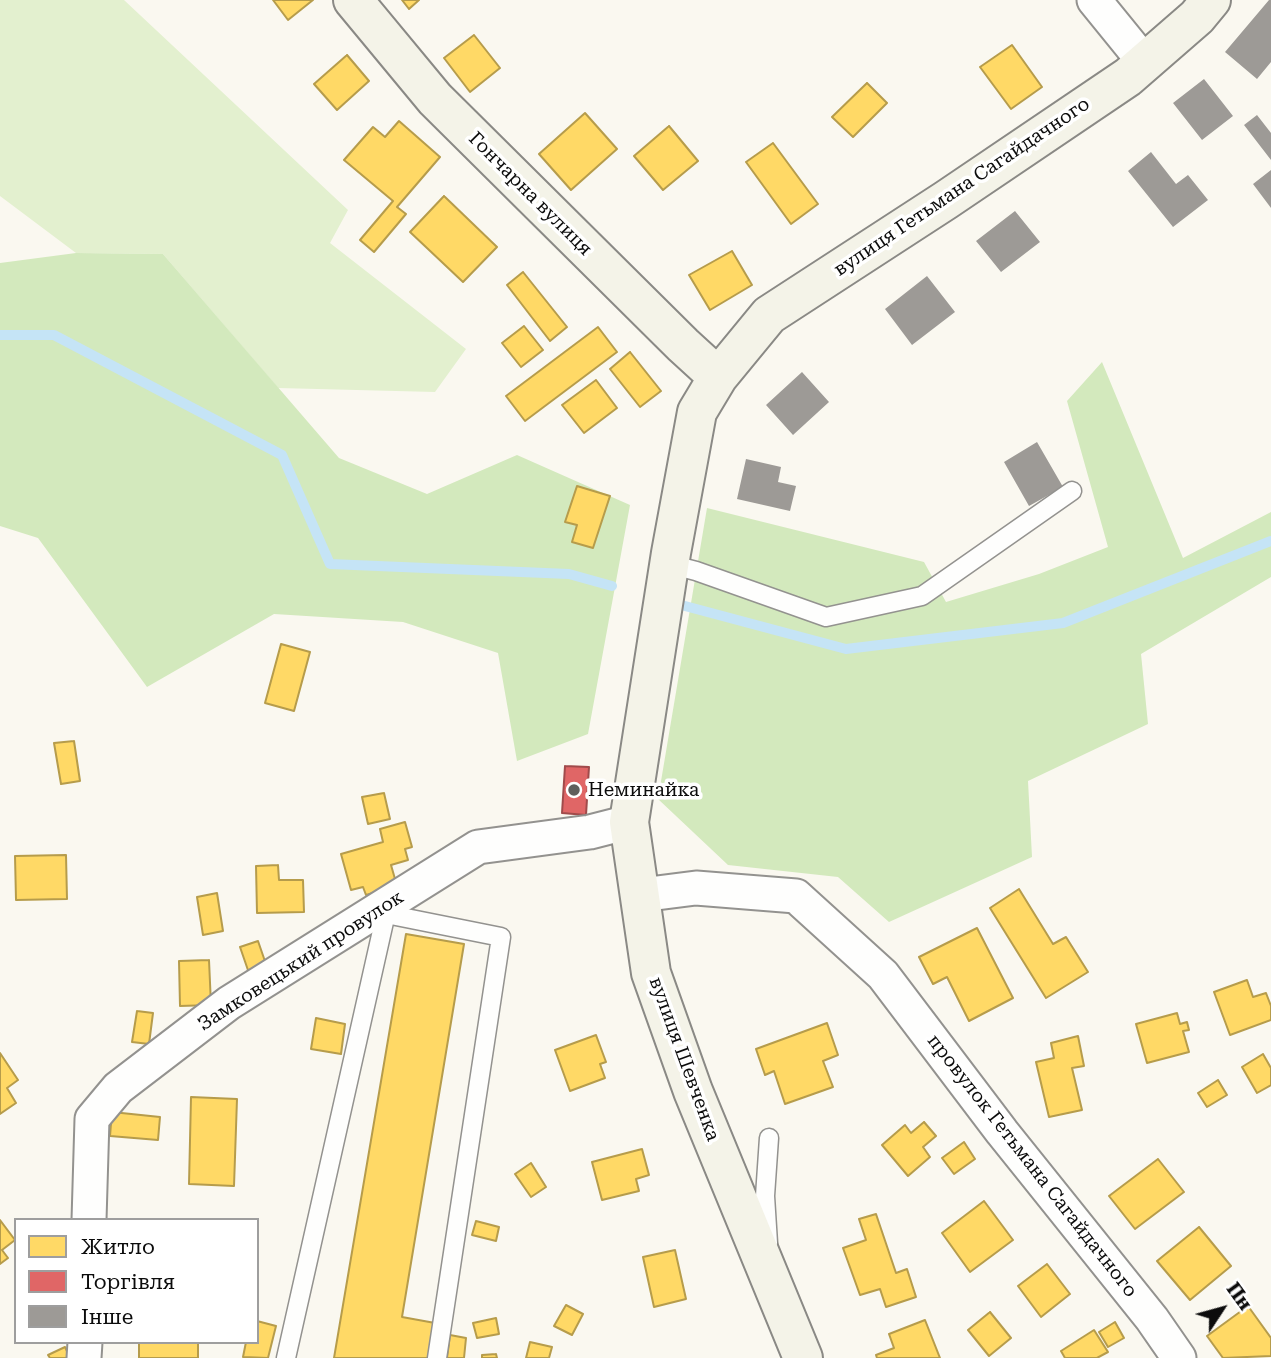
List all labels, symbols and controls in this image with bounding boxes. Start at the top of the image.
street label: вулиця Гетьмана Сагайдачного [830,93,1094,281]
street label: Гончарна вулиця [463,127,597,261]
place label: Неминайка [588,779,699,801]
marker: Неминайка [566,782,582,798]
street label: Замковецький провулок [194,886,408,1036]
street label: вулиця Шевченка [644,974,724,1144]
street label: провулок Гетьмана Сагайдачного [922,1030,1142,1302]
legend [14,1218,259,1344]
text: Житло [81,1235,155,1259]
text: Торгівля [81,1270,175,1294]
north arrow [1187,1274,1257,1344]
text: Пн [1222,1278,1257,1315]
text: Інше [81,1305,133,1329]

